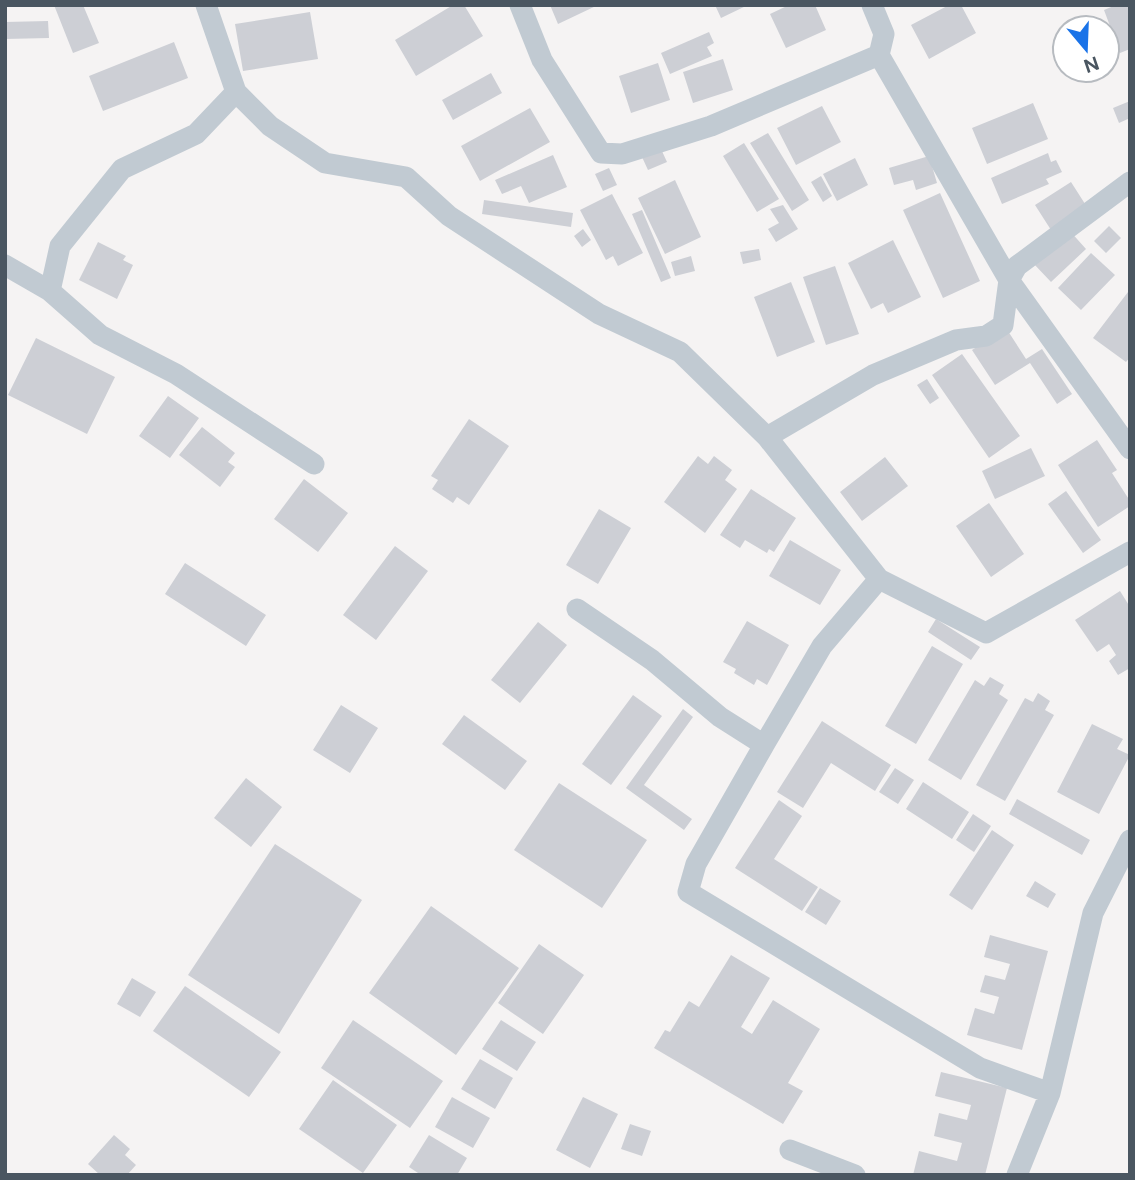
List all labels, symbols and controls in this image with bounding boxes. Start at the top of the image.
north arrow [1051,14,1121,84]
text: N [1081,51,1102,78]

